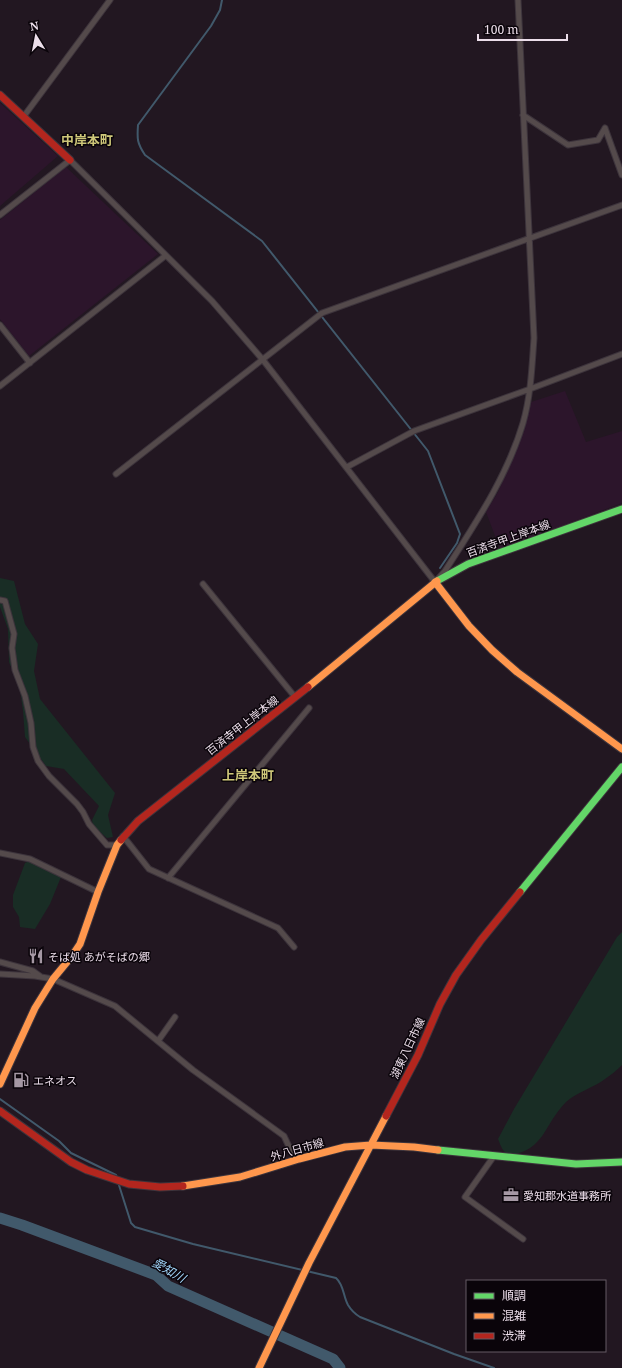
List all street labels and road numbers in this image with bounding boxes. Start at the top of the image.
street label: 百済寺甲上岸本線 [464,516,552,560]
street label: 百済寺甲上岸本線 [203,692,281,758]
street label: 湖東八日市線 [386,1015,428,1081]
street label: 外八日市線 [268,1134,326,1164]

